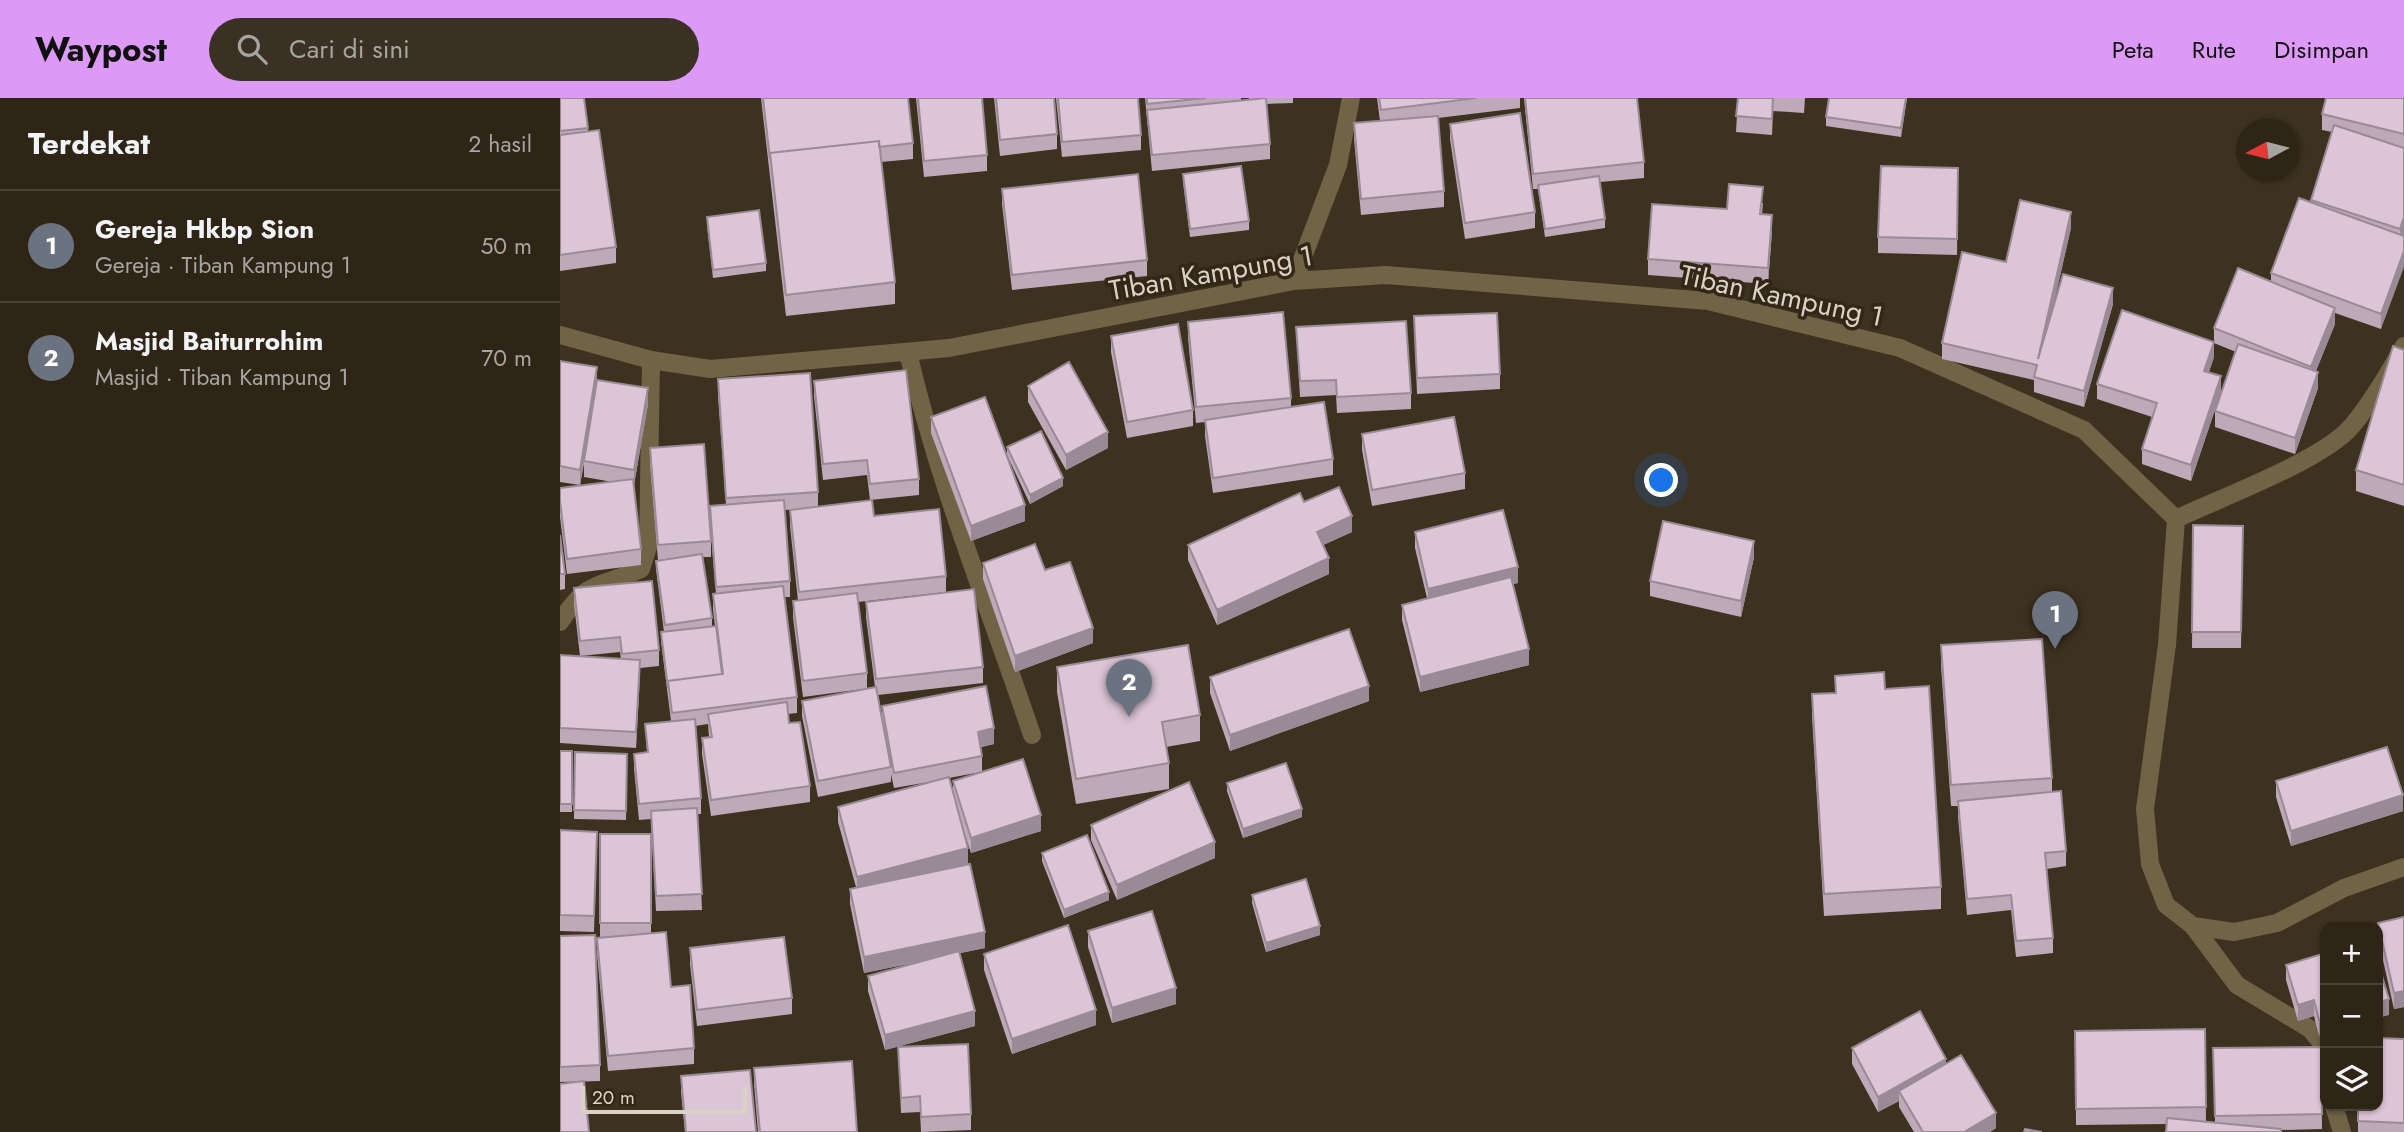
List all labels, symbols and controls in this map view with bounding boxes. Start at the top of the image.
search box [209,18,699,81]
text: Waypost [35,26,167,73]
icon: search [233,30,271,68]
text: Cari di sini [289,30,410,68]
text: Peta [2112,32,2154,67]
text: Rute [2192,32,2236,67]
text: Disimpan [2274,32,2369,67]
north arrow [2236,119,2299,182]
text: Terdekat [28,122,150,165]
text: 2 hasil [468,127,532,161]
text: Gereja Hkbp Sion [95,210,314,248]
text: 1 [45,229,57,263]
text: 50 m [480,229,532,263]
street label: Tiban Kampung 1 [1106,235,1316,311]
text: Gereja · Tiban Kampung 1 [95,248,351,282]
street label: Tiban Kampung 1 [1677,255,1887,337]
text: Masjid Baiturrohim [95,322,323,360]
text: 2 [43,341,59,375]
text: 70 m [481,341,532,375]
text: Masjid · Tiban Kampung 1 [95,360,349,394]
your location [1644,463,1678,497]
pin: 1 [2032,591,2078,649]
pin: 2 [1106,659,1152,717]
map controls [2320,922,2383,1111]
button: + [2320,922,2383,985]
button: − [2320,985,2383,1048]
button: layers [2320,1048,2383,1111]
scale bar [581,1083,747,1115]
text: 20 m [592,1084,635,1111]

